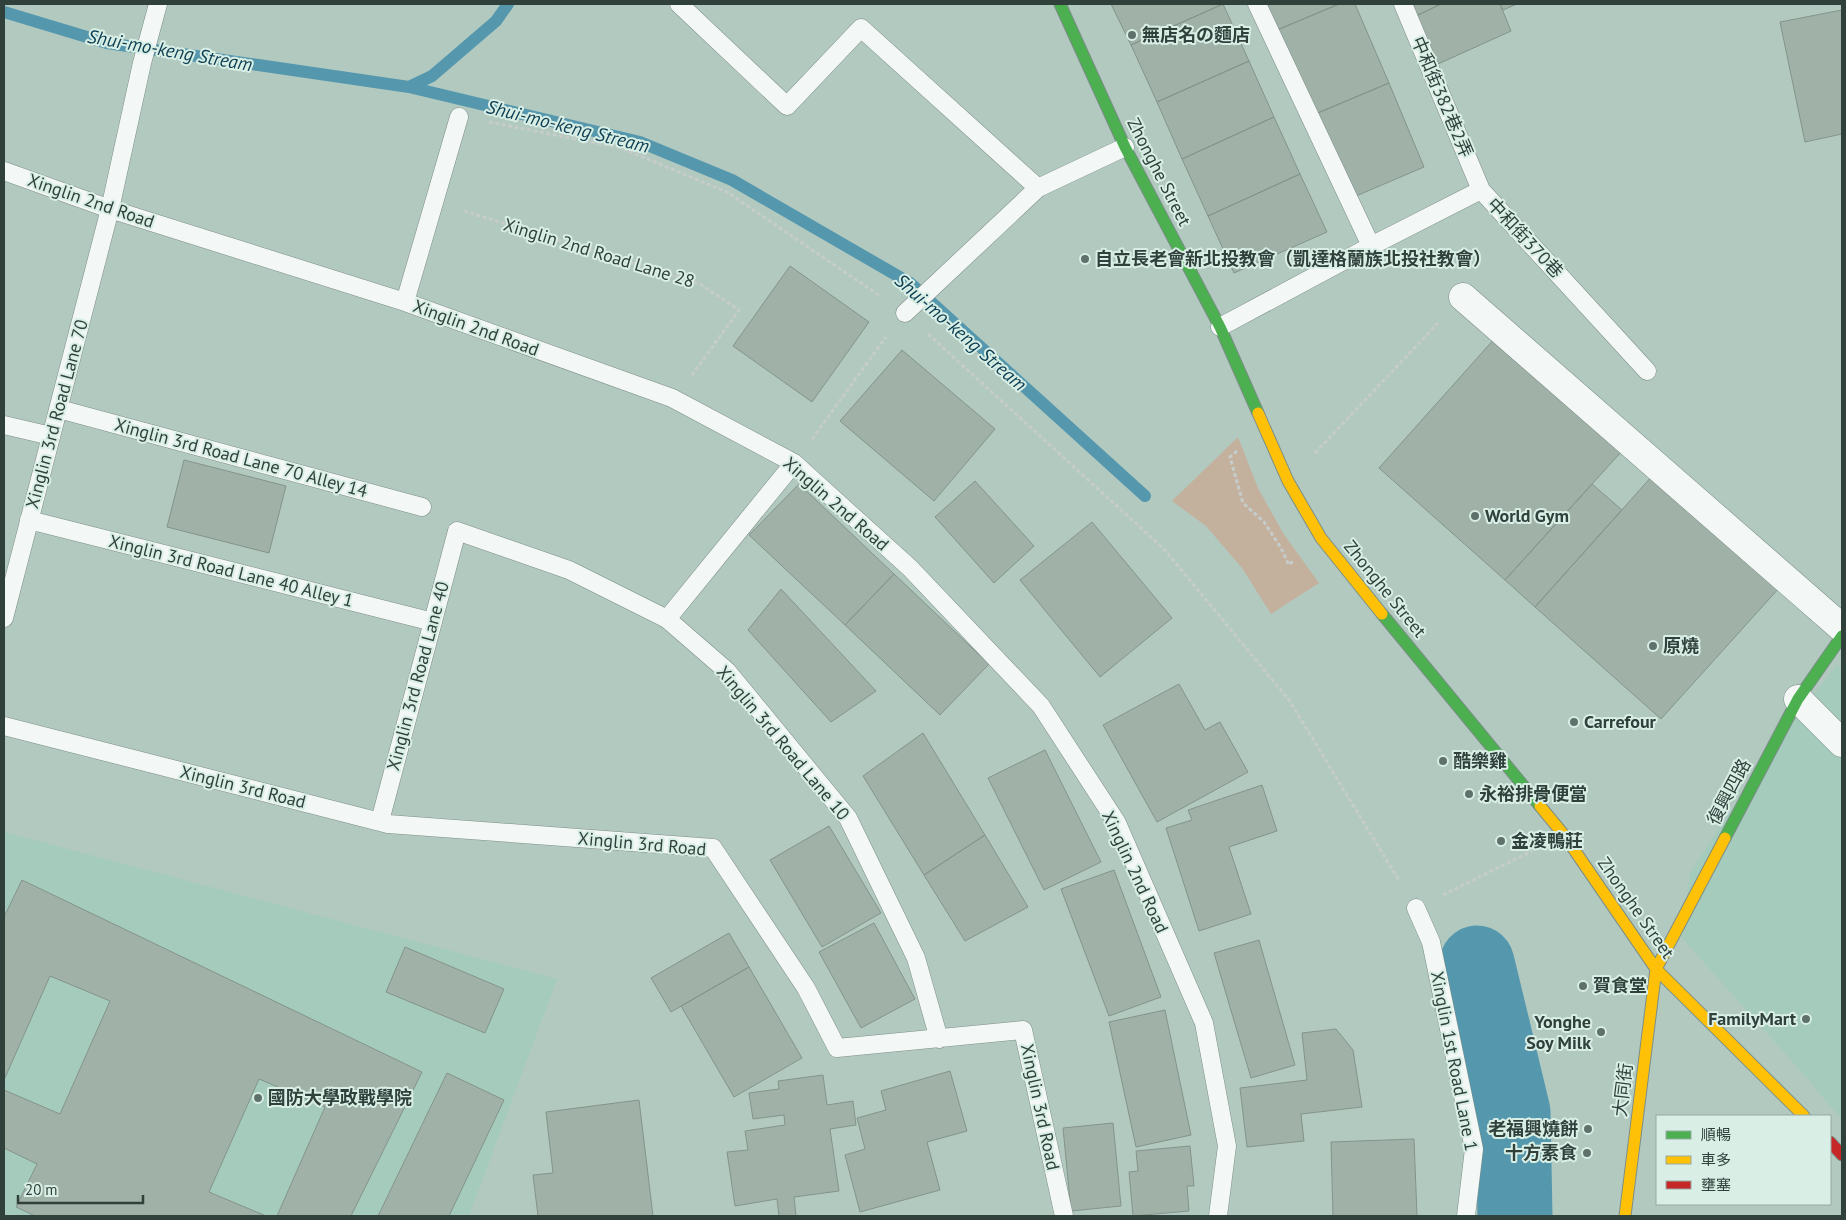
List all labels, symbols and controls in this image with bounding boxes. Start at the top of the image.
place label: 無店名の麵店 [1142,23,1250,46]
water label: Shui-mo-keng Stream [86,24,254,76]
marker: 無店名の麵店 [1126,29,1138,41]
street label: 中和街382巷2弄 [1407,33,1478,161]
water label: Shui-mo-keng Stream [484,94,652,158]
street label: Zhonghe Street [1122,114,1197,230]
street label: Xinglin 2nd Road [25,168,158,233]
street label: 中和街370巷 [1482,193,1568,283]
street label: Xinglin 2nd Road Lane 28 [501,212,697,293]
place label: 自立長老會新北投教會（凱達格蘭族北投社教會） [1095,247,1491,270]
marker: 自立長老會新北投教會（凱達格蘭族北投社教會） [1079,253,1091,265]
water label: Shui-mo-keng Stream [890,268,1032,396]
street label: Xinglin 2nd Road [410,294,542,361]
street label: Xinglin 3rd Road Lane 70 [20,317,93,511]
street label: Xinglin 3rd Road Lane 70 Alley 14 [112,413,370,502]
street label: Xinglin 2nd Road [779,451,894,556]
place label: World Gym [1485,504,1569,527]
marker: World Gym [1469,510,1481,522]
street label: Xinglin 3rd Road Lane 40 Alley 1 [106,529,356,612]
street label: Zhonghe Street [1339,535,1432,642]
street label: Xinglin 3rd Road Lane 40 [381,579,454,773]
place label: 原燒 [1663,634,1699,657]
marker: 原燒 [1647,640,1659,652]
street label: Xinglin 3rd Road Lane 10 [712,661,855,825]
place label: Carrefour [1584,710,1657,733]
marker: Carrefour [1568,716,1580,728]
place label: 酷樂雞 [1453,749,1507,772]
marker: 酷樂雞 [1437,755,1449,767]
street label: 復興四路 [1702,755,1756,829]
street label: Xinglin 3rd Road [178,760,308,813]
place label: 永裕排骨便當 [1479,782,1587,805]
marker: 永裕排骨便當 [1463,788,1475,800]
street label: Xinglin 2nd Road [1097,807,1174,937]
street label: Xinglin 3rd Road [577,826,707,861]
place label: 金凌鴨莊 [1511,829,1583,852]
marker: 金凌鴨莊 [1495,835,1507,847]
street label: Zhonghe Street [1593,853,1680,963]
street label: Xinglin 1st Road Lane 1 [1426,969,1483,1153]
place label: 賀食堂 [1593,974,1647,997]
marker: 賀食堂 [1577,980,1589,992]
place label: FamilyMart [1708,1007,1797,1030]
place label: Yonghe Soy Milk [1526,1010,1591,1054]
marker: FamilyMart [1800,1013,1812,1025]
marker: Yonghe Soy Milk [1595,1026,1607,1038]
street label: Xinglin 3rd Road [1016,1042,1065,1172]
street label: 大同街 [1608,1062,1637,1118]
place label: 國防大學政戰學院 [268,1086,412,1109]
marker: 國防大學政戰學院 [252,1092,264,1104]
legend [1656,1115,1831,1205]
place label: 老福興燒餅 [1488,1117,1578,1140]
marker: 老福興燒餅 [1582,1123,1594,1135]
text: 順暢 [1701,1125,1731,1144]
place label: 十方素食 [1505,1141,1577,1164]
marker: 十方素食 [1581,1147,1593,1159]
text: 車多 [1701,1150,1731,1169]
scale bar [18,1172,142,1204]
text: 壅塞 [1701,1175,1731,1194]
text: 20 m [25,1180,58,1199]

